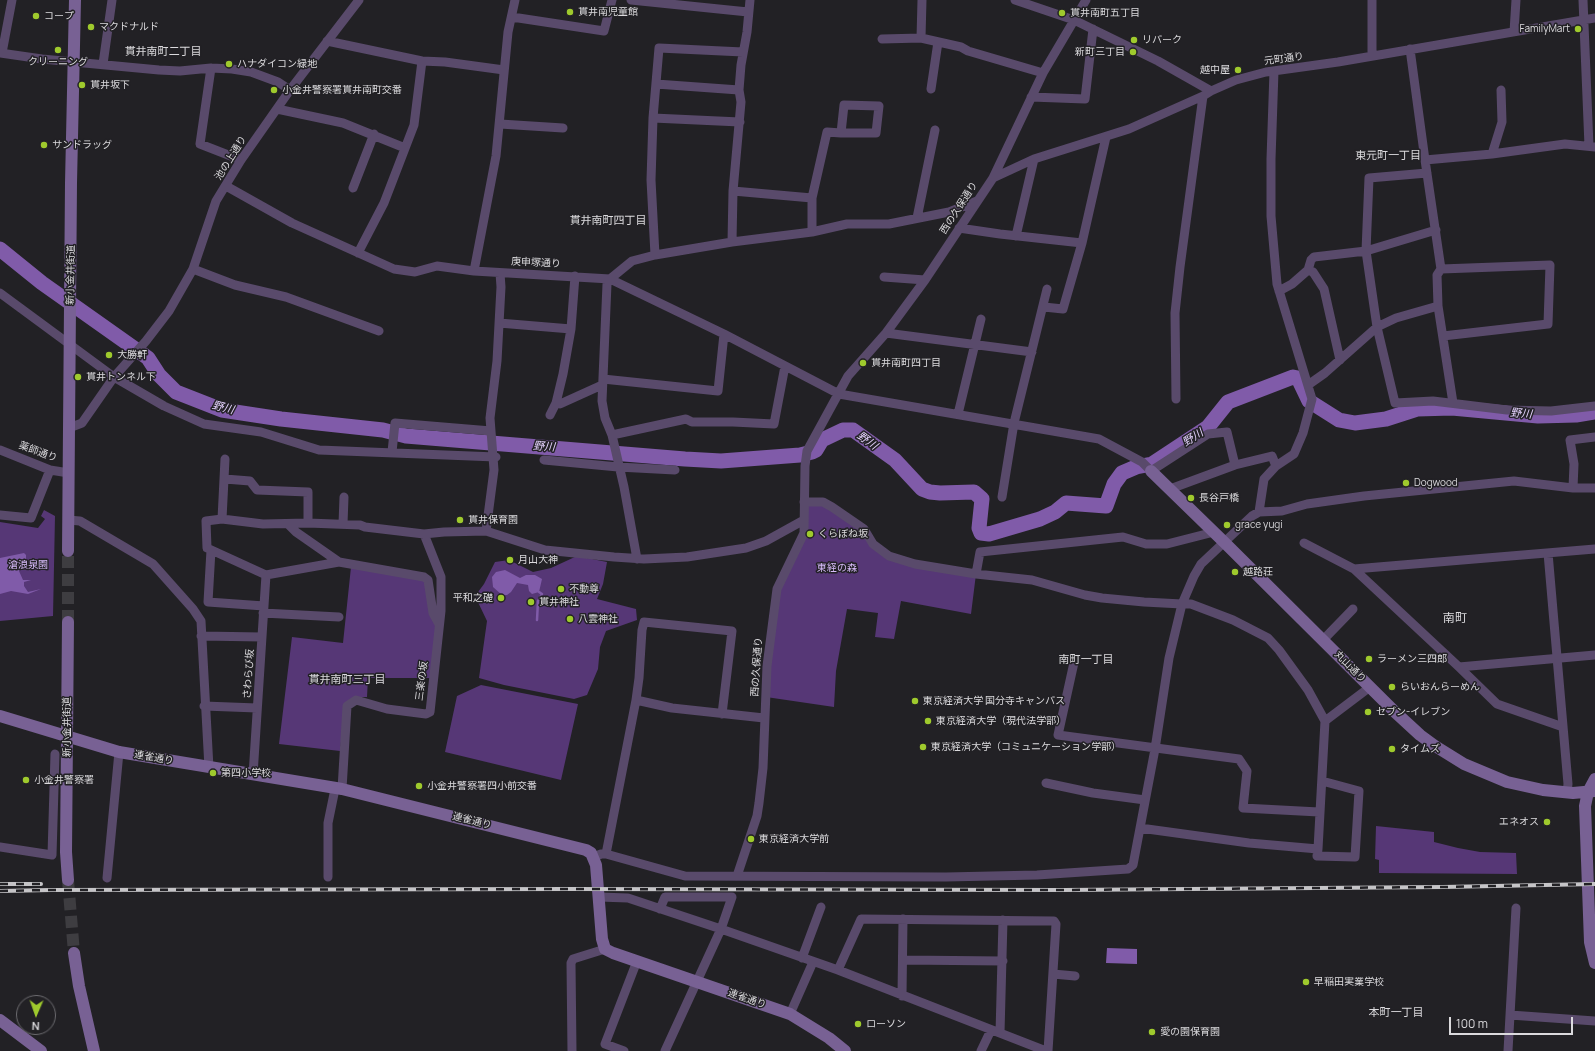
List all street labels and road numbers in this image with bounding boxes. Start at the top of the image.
street label: 元町通り [1263,50,1305,68]
street label: 池の上通り [213,134,249,182]
street label: 西の久保通り [938,180,980,236]
street label: 新小金井街道 [64,245,78,305]
street label: 庚申塚通り [511,256,561,270]
street label: 薬師通り [17,440,59,464]
street label: 西の久保通り [749,637,765,697]
street label: さわらび坂 [241,649,257,699]
street label: 丸山通り [1332,649,1368,685]
street label: 三楽の坂 [414,660,430,702]
street label: 新小金井街道 [61,697,73,757]
street label: 連雀通り [133,749,175,767]
street label: 連雀通り [451,810,493,832]
street label: 連雀通り [726,987,768,1011]

